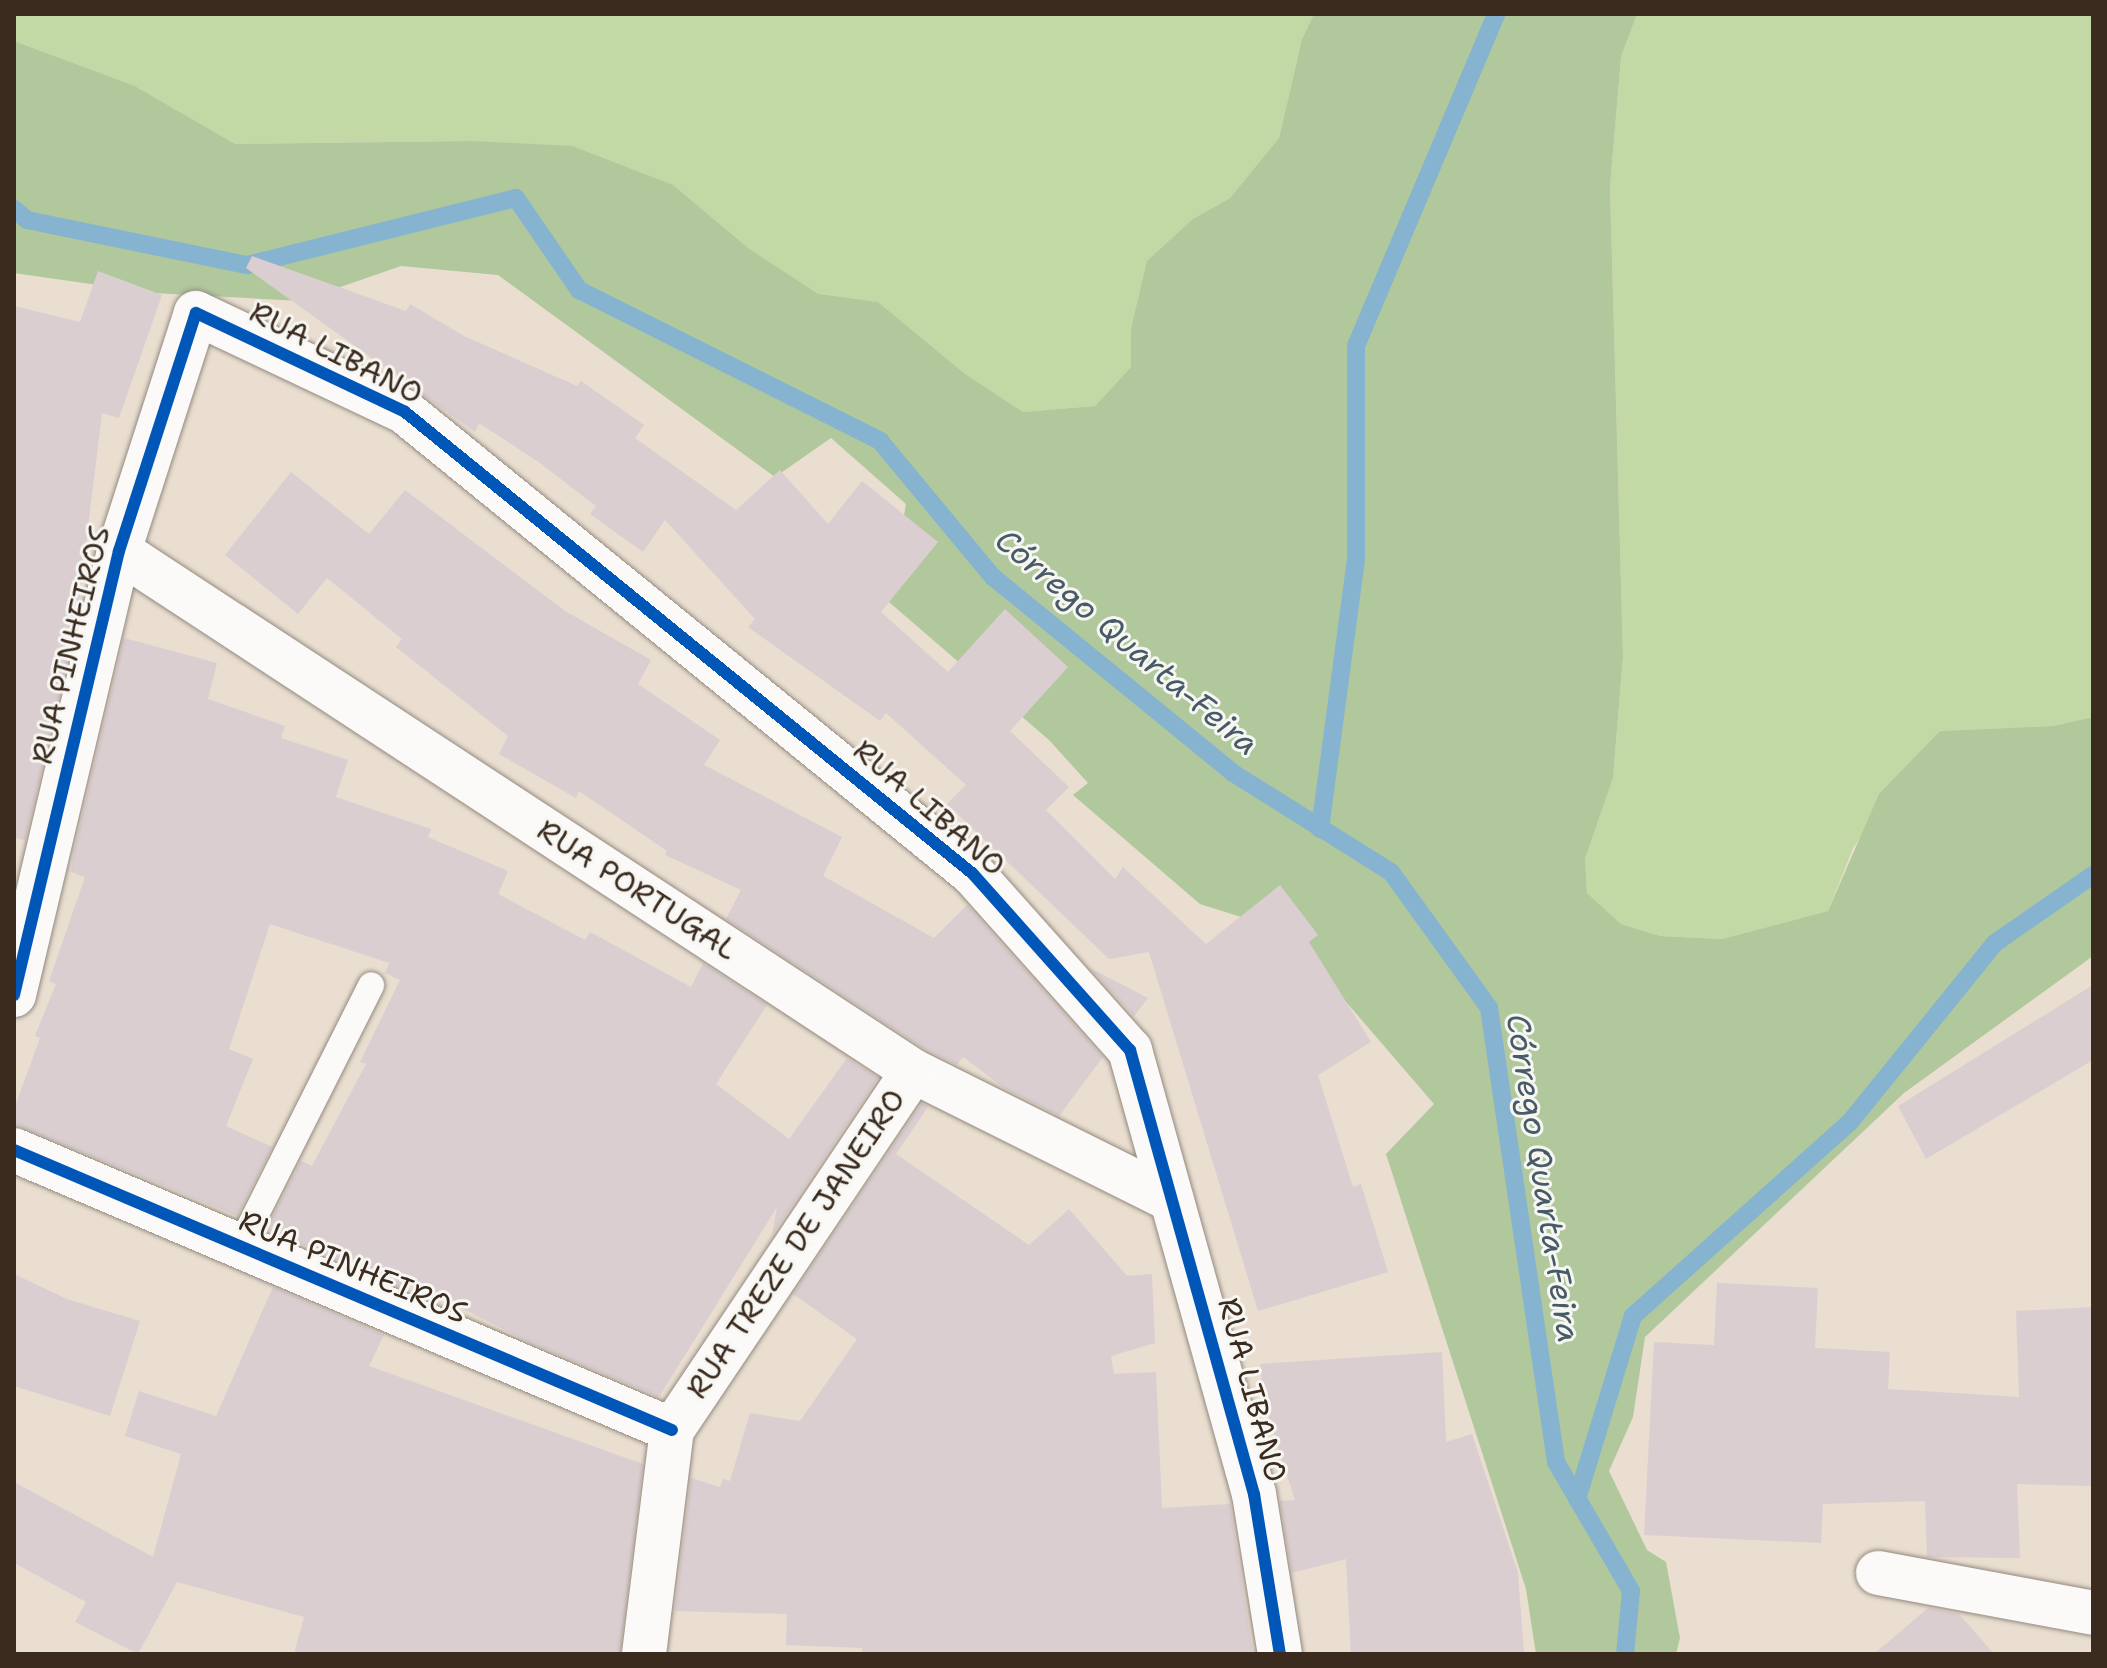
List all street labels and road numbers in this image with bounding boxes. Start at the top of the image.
street label: RUA LIBANO [244,294,428,412]
street label: RUA PINHEIROS [24,522,118,768]
street label: RUA LIBANO [846,732,1012,884]
street label: RUA PORTUGAL [530,812,744,968]
street label: RUA TREZE DE JANEIRO [679,1082,913,1406]
street label: RUA PINHEIROS [234,1203,472,1331]
street label: RUA LIBANO [1210,1294,1294,1486]

